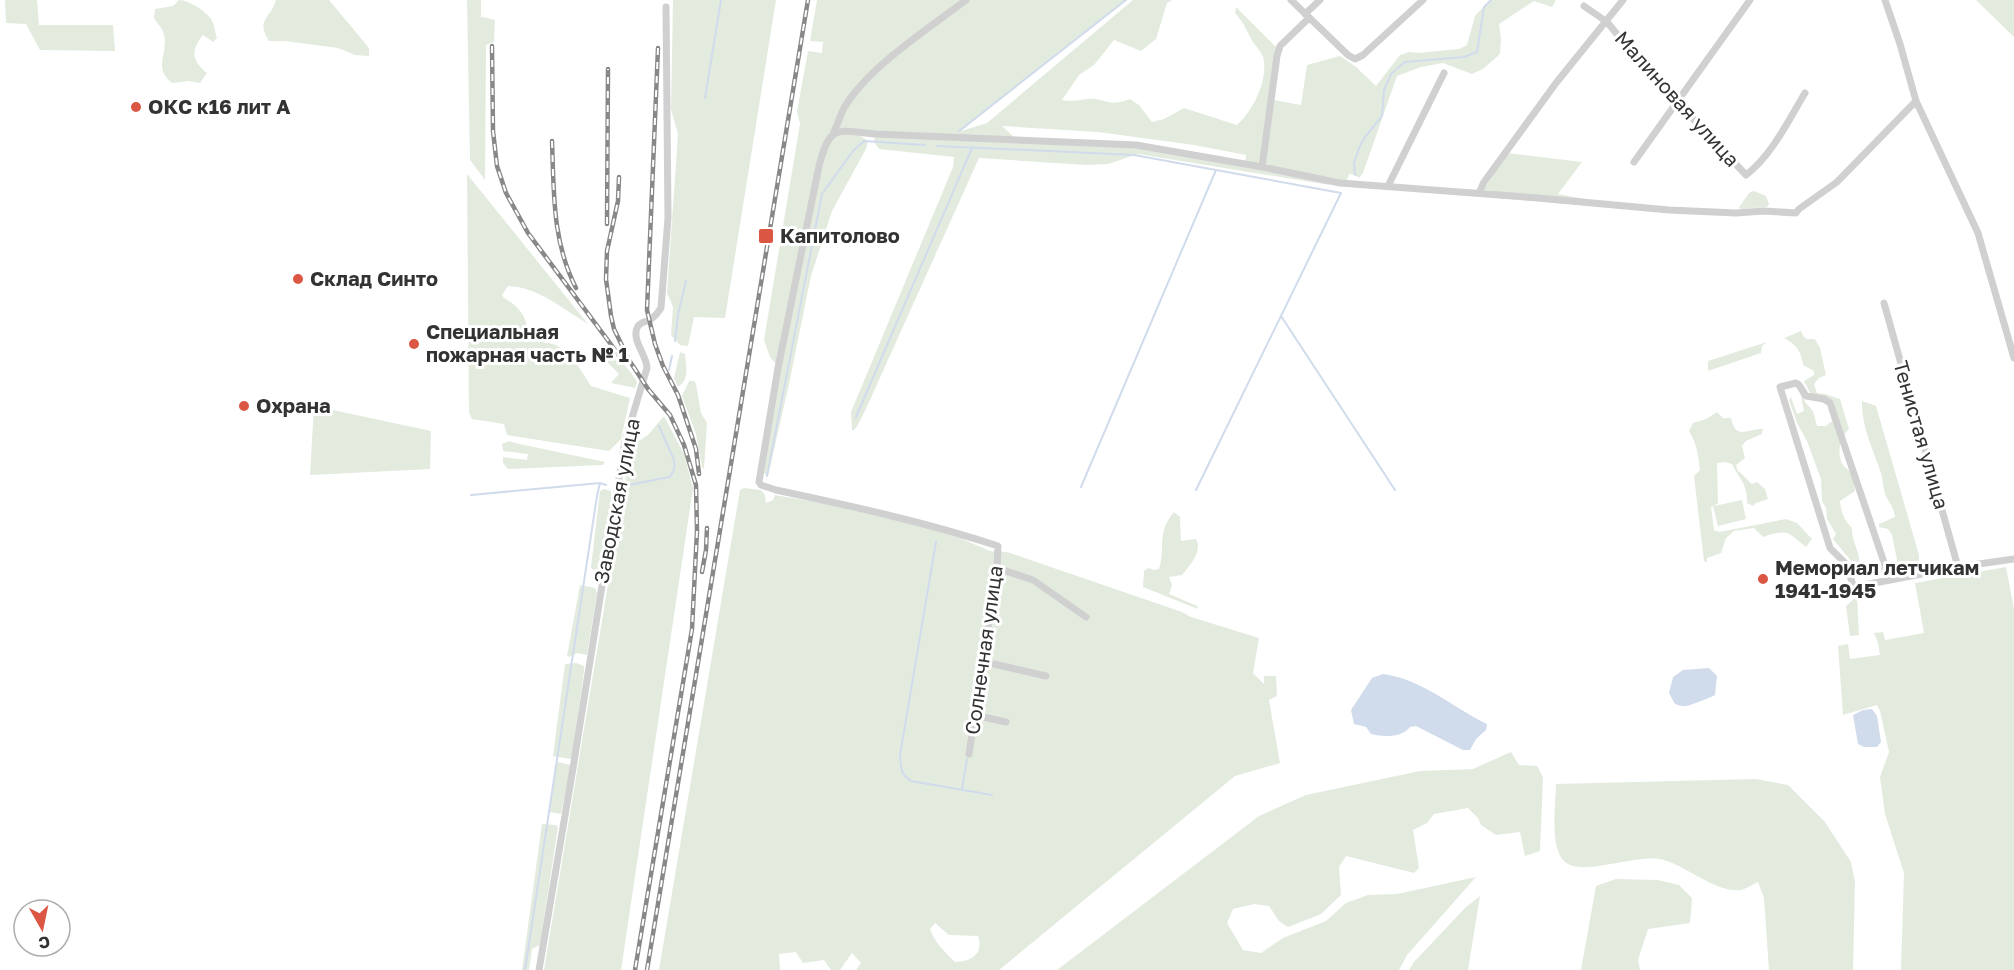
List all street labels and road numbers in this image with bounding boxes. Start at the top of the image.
street label: Малиновая улица [1611,26,1745,171]
street label: Тенистая улица [1889,358,1955,512]
street label: Заводская улица [588,416,644,585]
street label: Солнечная улица [959,564,1007,736]

